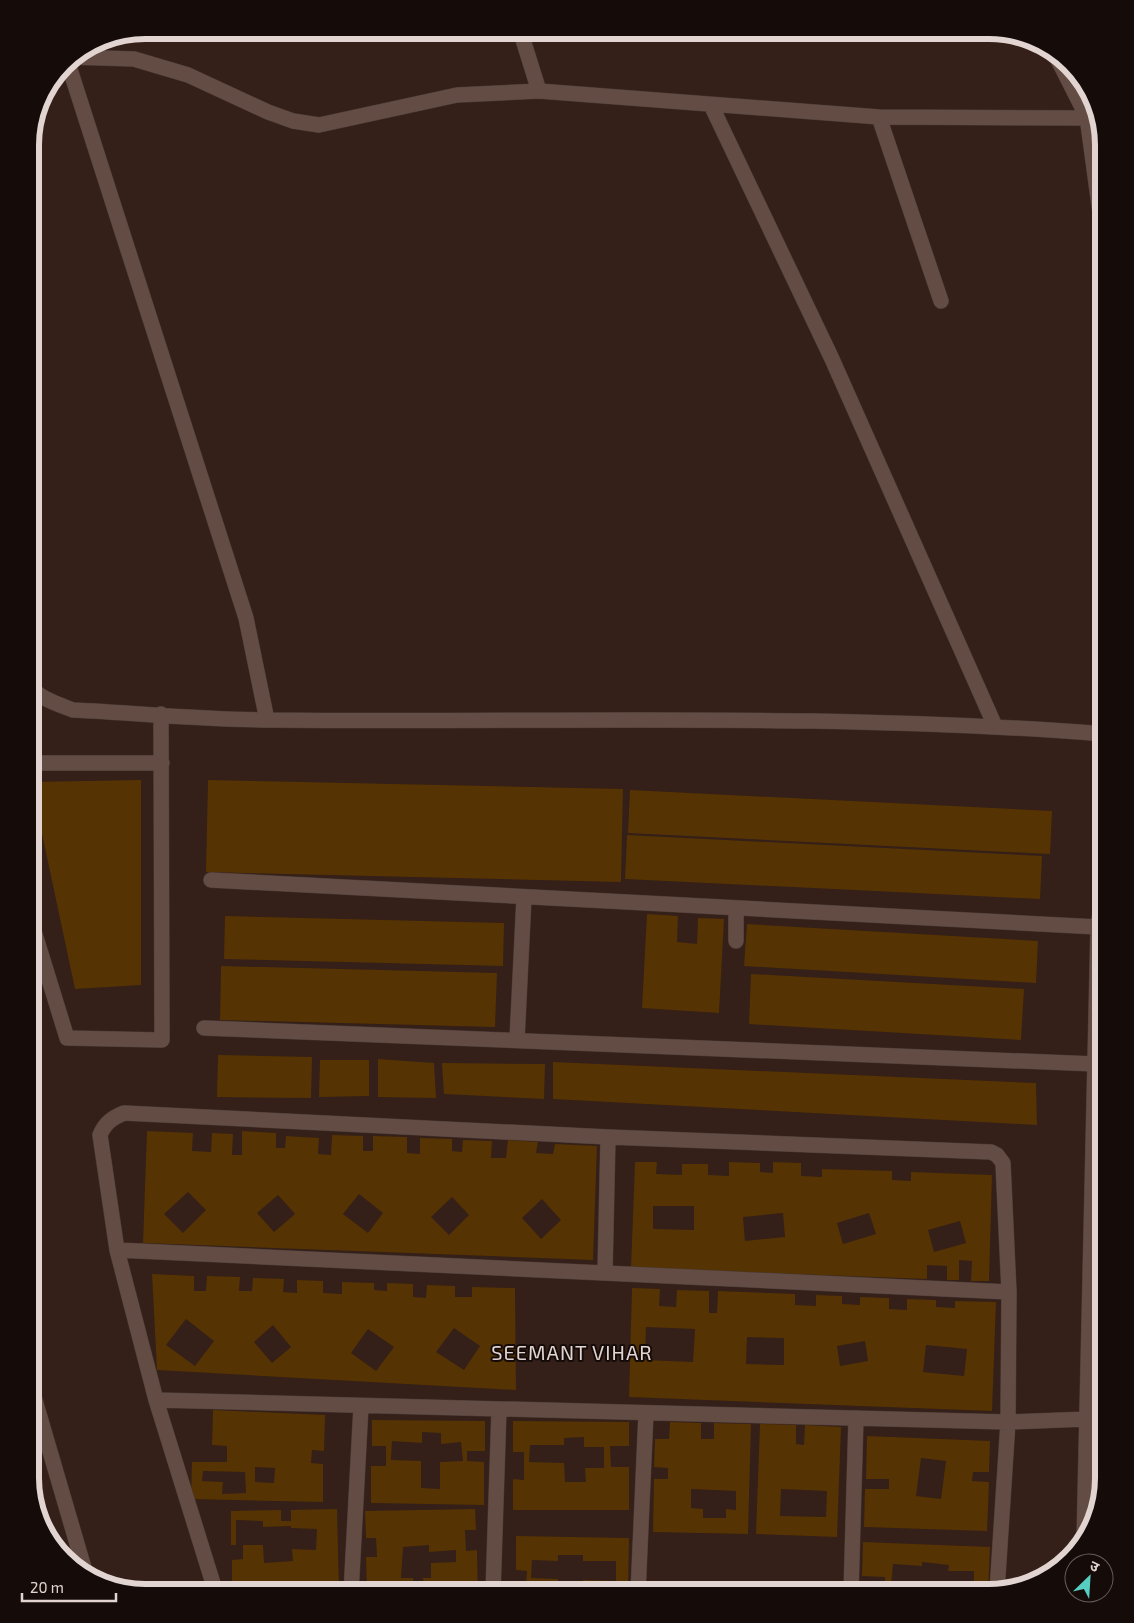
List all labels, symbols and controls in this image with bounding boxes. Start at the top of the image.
district label: SEEMANT VIHAR [491,1340,653,1364]
north arrow [1064,1553,1114,1603]
text: उ [1087,1556,1103,1576]
scale bar [22,1570,116,1602]
text: 20 m [30,1578,64,1596]

